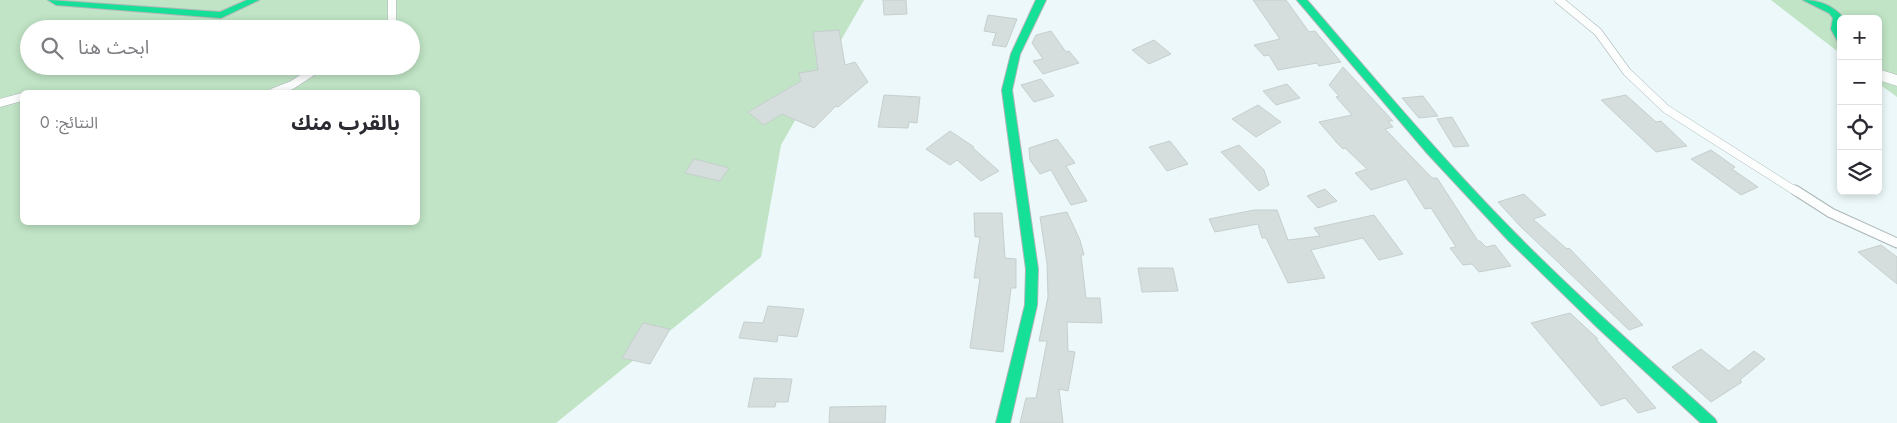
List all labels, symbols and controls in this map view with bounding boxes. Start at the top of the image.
map controls [1837,15,1882,195]
button: + [1837,15,1882,60]
search box [20,20,420,75]
icon: search [38,34,66,62]
text: ابحث هنا [78,34,149,61]
button: − [1837,60,1882,105]
button: locate [1837,105,1882,150]
text: بالقرب منك [291,108,400,138]
text: النتائج: 0 [40,111,98,134]
button: layers [1837,150,1882,195]

